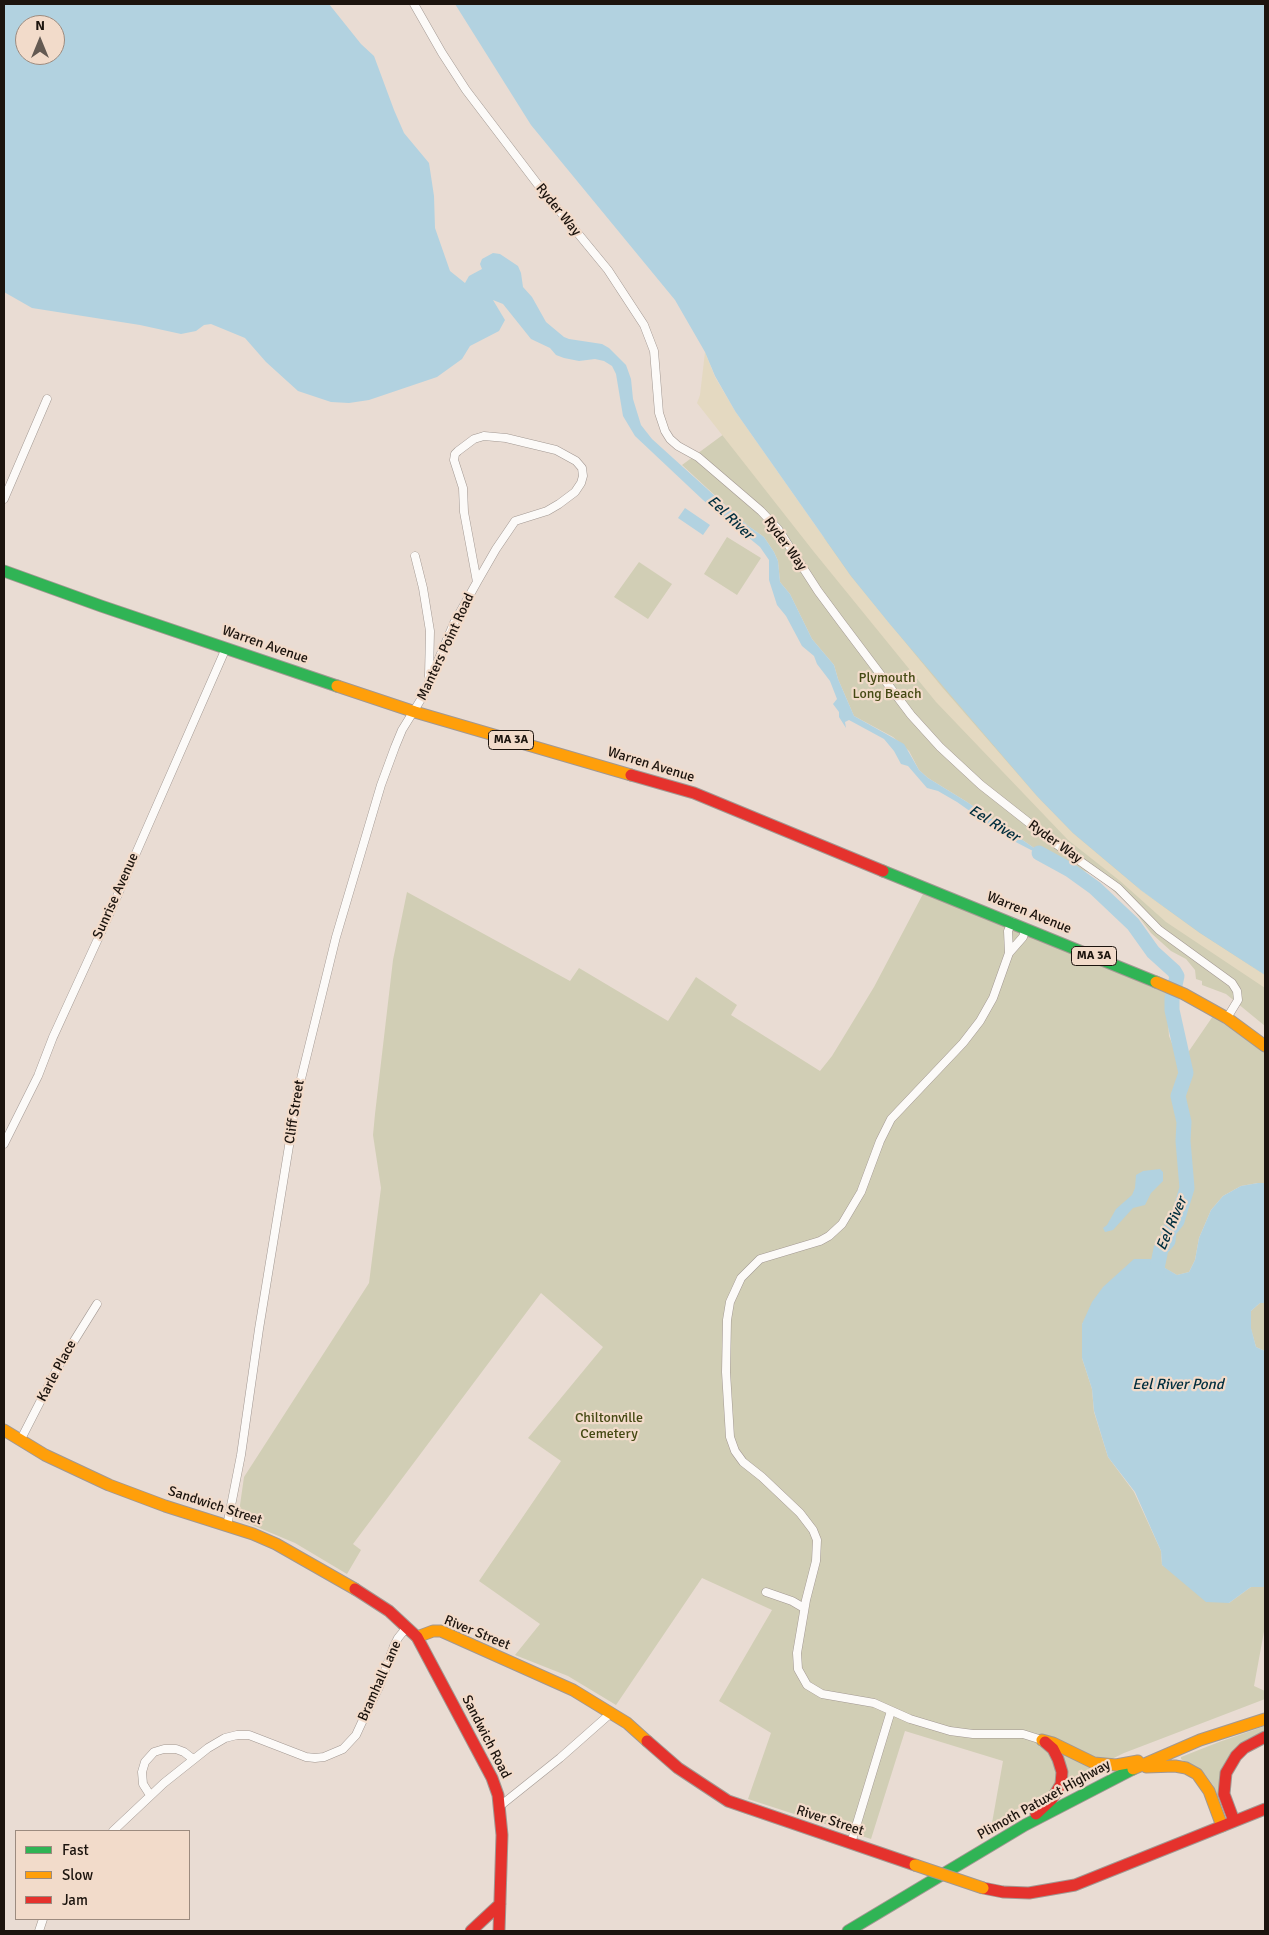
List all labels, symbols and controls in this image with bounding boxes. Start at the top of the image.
north arrow [15,15,65,65]
text: N [35,17,45,34]
street label: Ryder Way [532,180,584,240]
water label: Eel River [703,492,757,544]
street label: Ryder Way [760,514,810,574]
street label: Manters Point Road [414,591,478,703]
street label: Warren Avenue [220,622,310,668]
park label: Plymouth Long Beach [852,670,922,702]
road number: MA 3A [488,730,534,750]
street label: Warren Avenue [605,744,697,786]
water label: Eel River [965,802,1023,846]
street label: Ryder Way [1025,817,1085,867]
street label: Sunrise Avenue [90,850,142,942]
street label: Warren Avenue [984,888,1074,938]
road number: MA 3A [1072,946,1116,966]
street label: Cliff Street [282,1079,308,1145]
water label: Eel River [1153,1195,1191,1253]
street label: Karle Place [34,1337,80,1405]
water label: Eel River Pond [1132,1376,1224,1394]
park label: Chiltonville Cemetery [575,1410,643,1442]
street label: Sandwich Street [166,1483,264,1529]
street label: River Street [441,1612,513,1654]
street label: Bramhall Lane [355,1638,405,1724]
street label: Sandwich Road [458,1693,514,1781]
street label: Plimoth Patuxet Highway [975,1756,1113,1844]
street label: River Street [794,1802,866,1840]
legend [15,1830,190,1920]
text: Fast [62,1841,89,1859]
text: Slow [62,1866,93,1884]
text: Jam [62,1891,88,1909]

